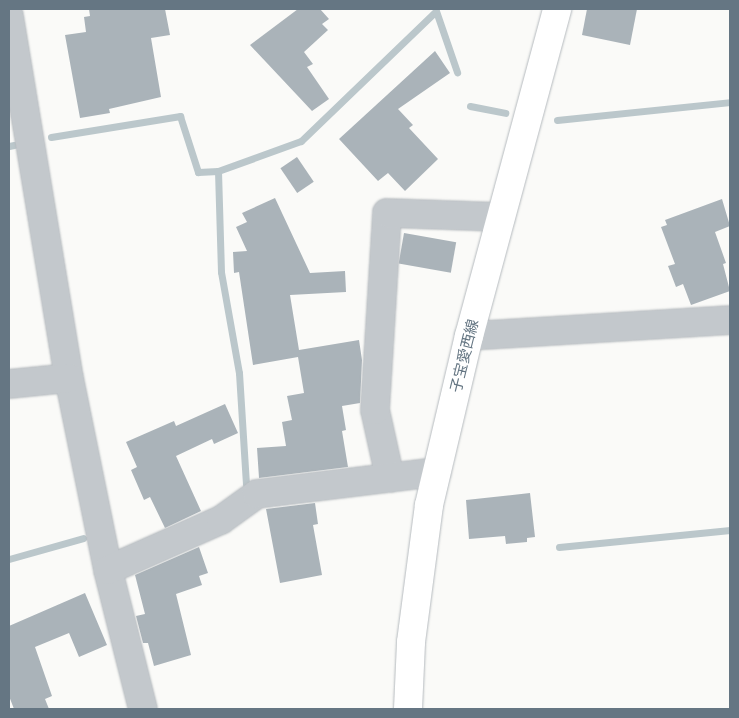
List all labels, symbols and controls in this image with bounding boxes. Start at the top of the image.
street label: 子宝愛西線 [447,317,483,395]

